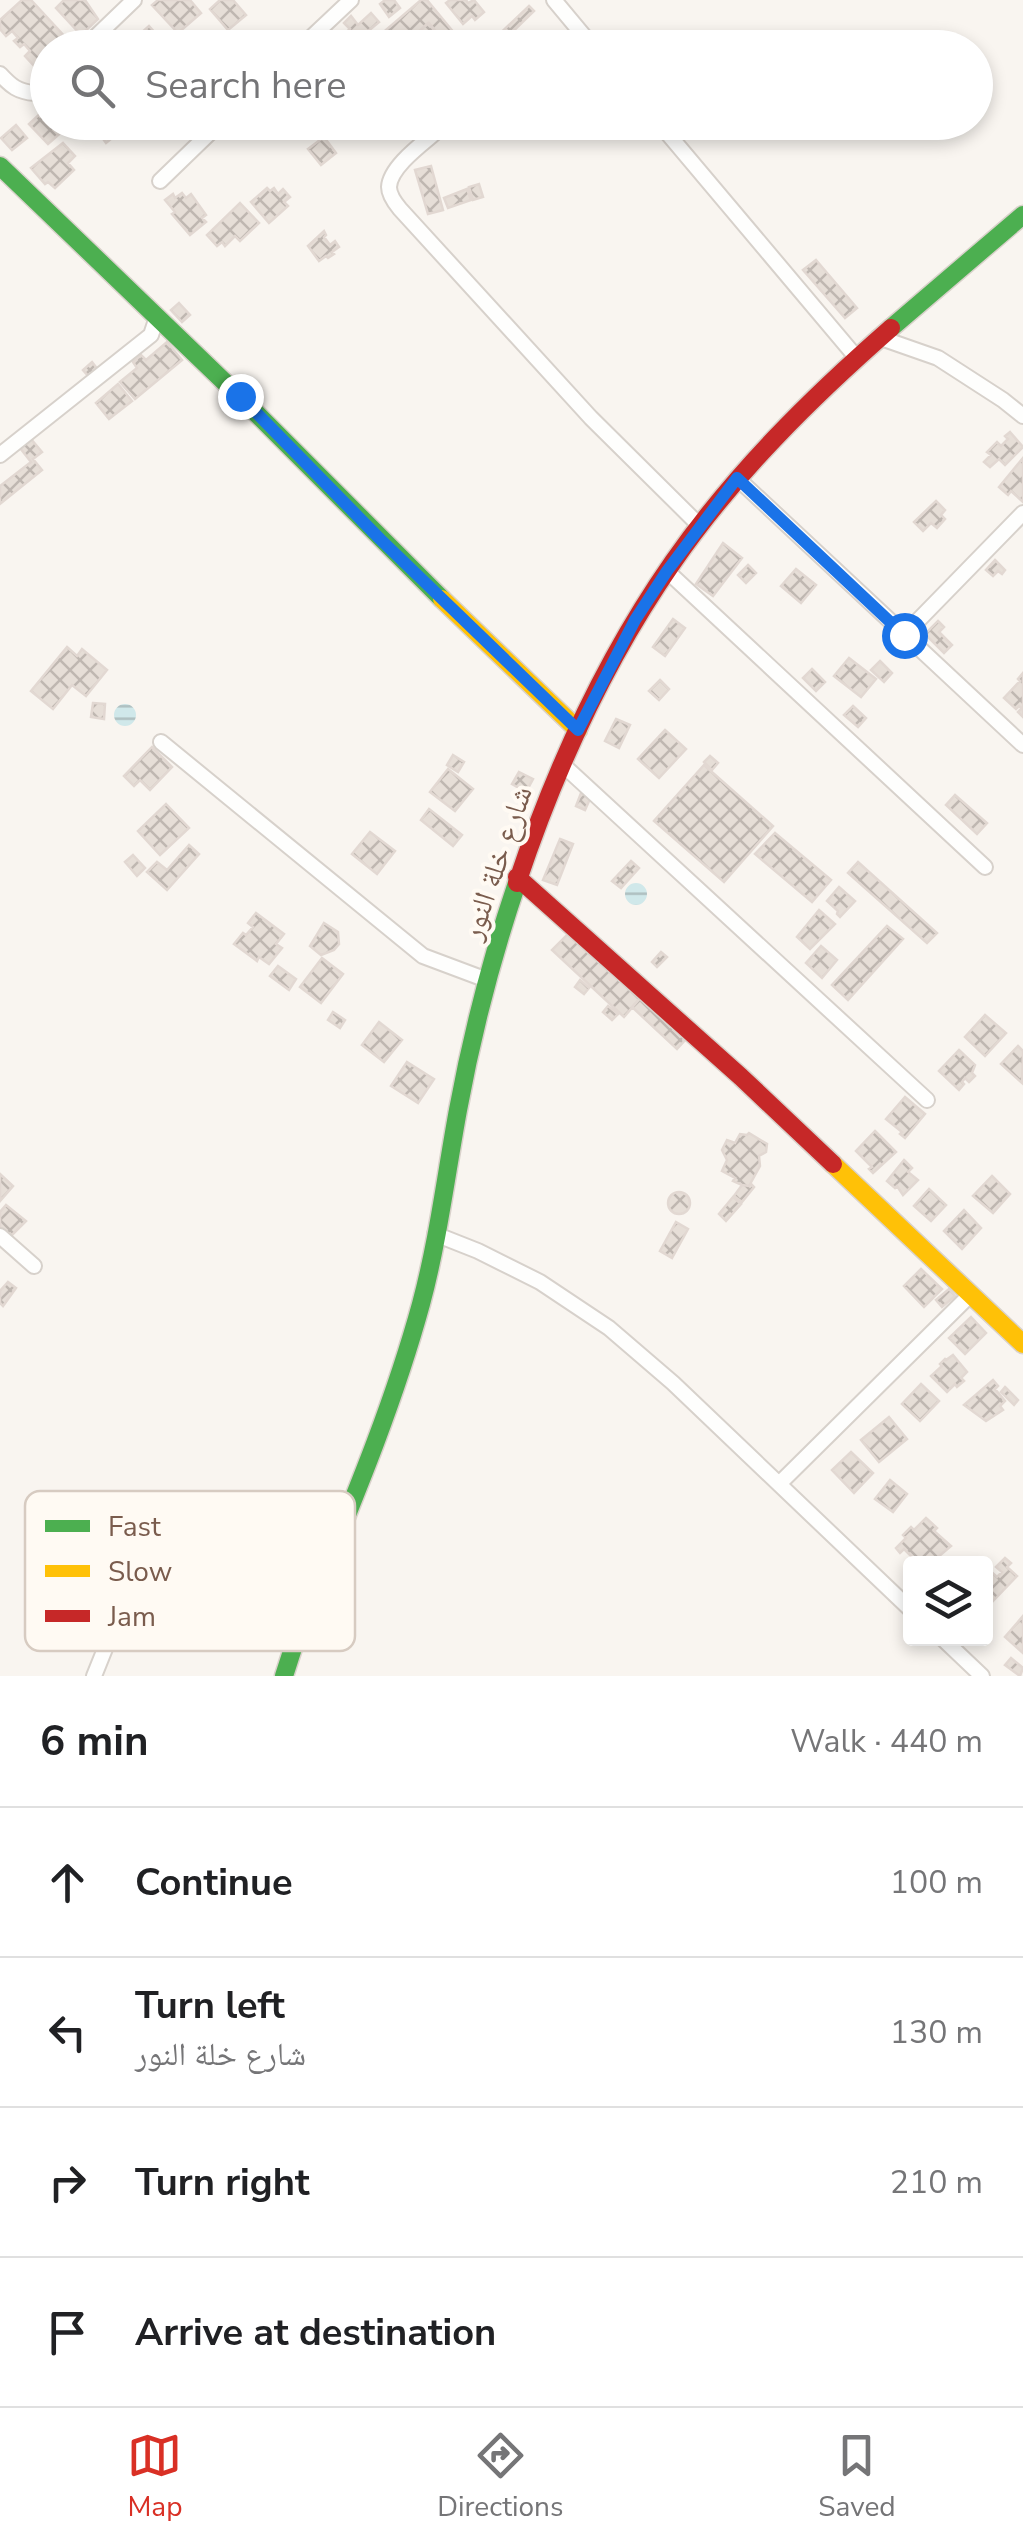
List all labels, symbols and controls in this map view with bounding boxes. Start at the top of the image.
search box [30,30,993,140]
icon: search [65,58,120,113]
text: Search here [145,60,346,111]
route end [218,374,264,420]
route start [882,613,928,659]
street label: شارع خلة النور [451,781,542,946]
legend [25,1491,355,1651]
text: Fast [108,1508,161,1546]
text: Slow [108,1553,172,1591]
map controls [903,1556,993,1646]
button: layers [903,1556,993,1646]
text: Jam [107,1598,156,1636]
text: 6 min [40,1713,149,1770]
text: Walk · 440 m [790,1720,983,1763]
icon: ahead [40,1855,95,1910]
text: Continue [135,1857,293,1908]
text: 100 m [890,1861,983,1904]
text: Turn left [135,1980,285,2031]
icon: left [40,2005,95,2060]
text: 130 m [890,2011,983,2054]
text: شارع خلة النور [135,2033,306,2076]
icon: right [40,2155,95,2210]
text: Turn right [135,2157,310,2208]
text: 210 m [890,2161,983,2204]
icon: arrive [40,2305,95,2360]
text: Arrive at destination [135,2307,496,2358]
tab: Map [127,2428,182,2526]
tab: Directions [437,2428,563,2526]
tab: Saved [818,2428,896,2526]

